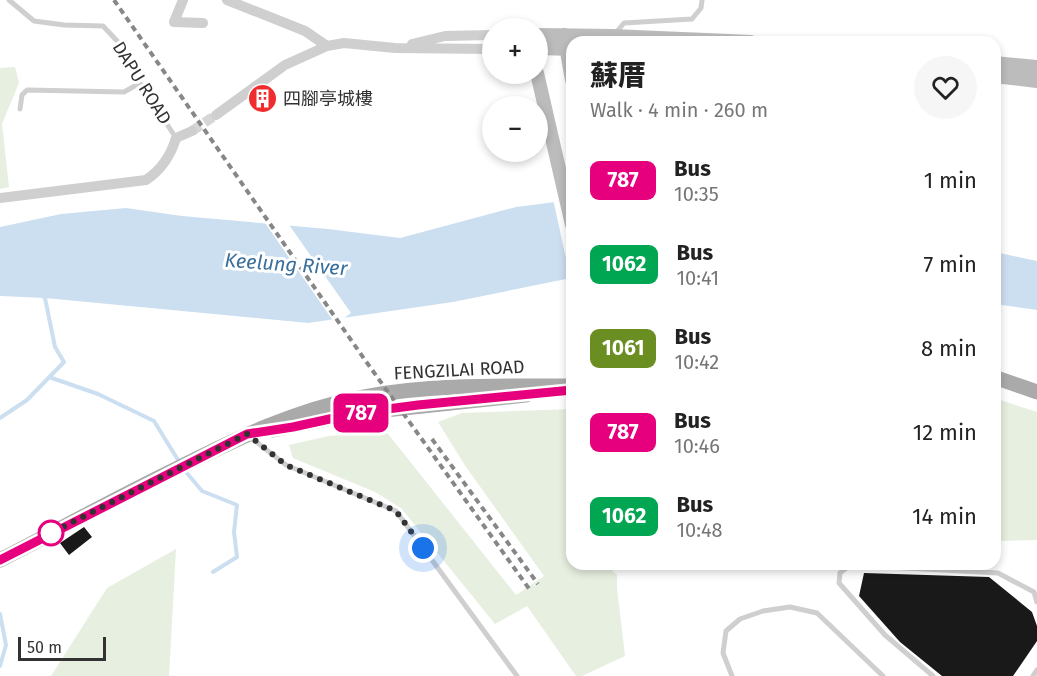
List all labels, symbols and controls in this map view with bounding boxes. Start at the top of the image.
map controls [482,18,548,162]
button: + [482,18,548,84]
street label: DAPU ROAD [108,37,176,129]
button: heart [914,56,977,119]
text: 蘇厝 [590,59,646,92]
building icon: 四腳亭城樓 [246,83,278,115]
place label: 四腳亭城樓 [283,88,373,110]
button: − [482,96,548,162]
text: Walk · 4 min · 260 m [590,98,768,122]
text: Bus [674,155,711,182]
text: 787 [607,167,639,193]
text: 1 min [924,167,977,194]
text: 10:35 [674,182,719,206]
text: Bus [676,239,713,266]
water label: Keelung River [224,248,349,280]
text: 1062 [602,251,646,277]
text: 7 min [923,251,977,278]
text: 10:41 [676,266,719,290]
text: Bus [674,323,711,350]
text: 1061 [602,335,644,361]
text: 8 min [921,335,977,362]
text: 10:42 [674,350,719,374]
street label: FENGZILAI ROAD [393,356,525,384]
line badge: 787 [326,394,395,432]
text: 787 [345,400,377,426]
text: Bus [674,407,711,434]
text: 787 [607,419,639,445]
text: 12 min [913,419,977,446]
text: 10:46 [674,434,720,458]
text: Bus [676,491,713,518]
text: 1062 [602,503,646,529]
text: 14 min [912,503,977,530]
text: 10:48 [676,518,723,542]
unlabelled marker [38,520,64,546]
your location [408,533,438,563]
scale bar [18,634,106,662]
text: 50 m [27,638,62,657]

